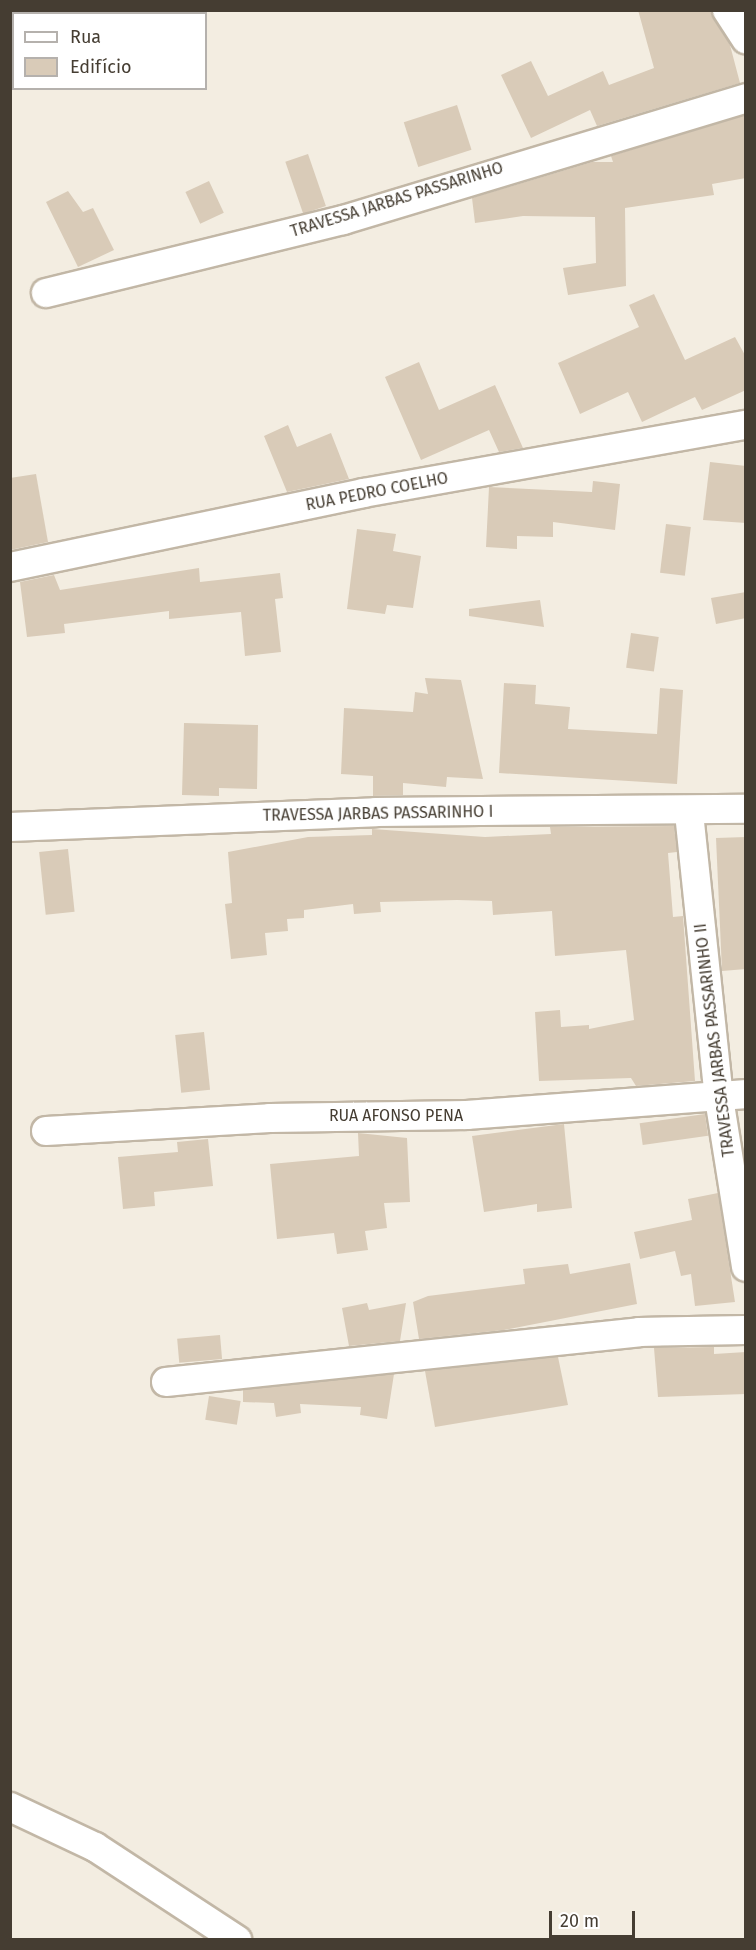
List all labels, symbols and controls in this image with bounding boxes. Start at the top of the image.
legend [12,12,207,90]
text: Rua [70,26,101,48]
text: Edifício [70,56,132,78]
street label: TRAVESSA JARBAS PASSARINHO [288,158,506,242]
street label: RUA PEDRO COELHO [304,469,450,515]
street label: TRAVESSA JARBAS PASSARINHO I [263,802,493,826]
street label: TRAVESSA JARBAS PASSARINHO II [691,922,739,1158]
street label: RUA AFONSO PENA [329,1106,463,1126]
scale bar [552,1899,638,1937]
text: 20 m [560,1910,599,1932]

